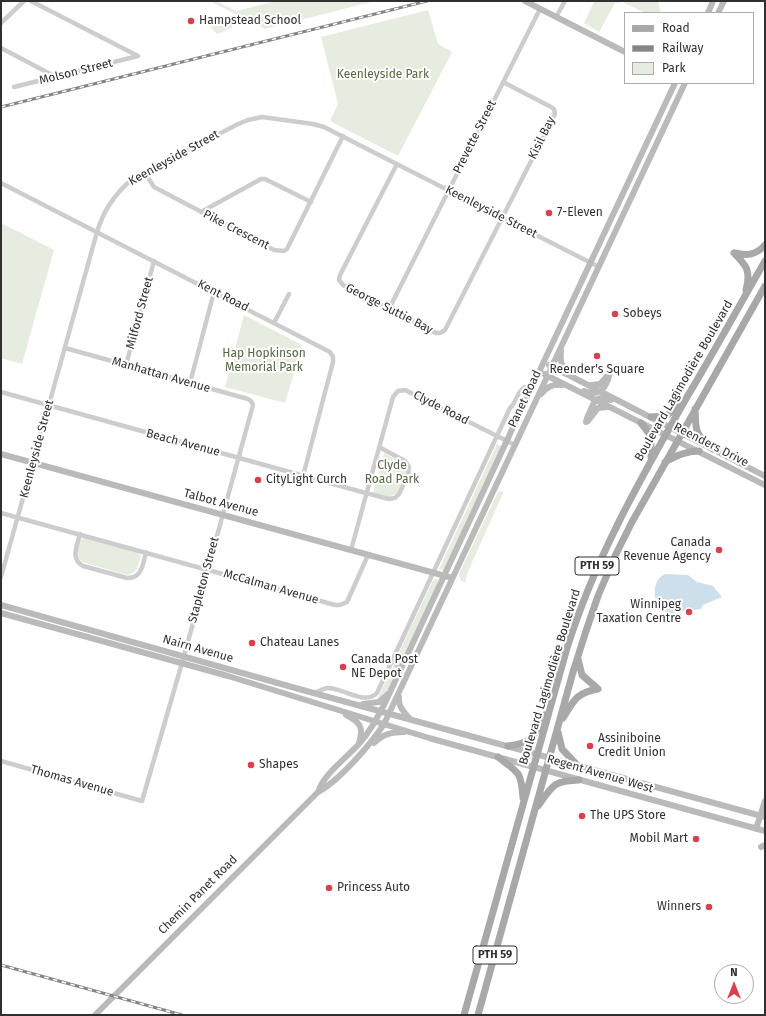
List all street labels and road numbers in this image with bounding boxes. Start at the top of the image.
street label: Molson Street [38,56,114,88]
street label: Prevette Street [450,98,500,176]
street label: Kisil Bay [526,114,558,162]
street label: Keenleyside Street [126,127,222,189]
street label: Keenleyside Street [443,183,539,241]
street label: Pike Crescent [200,207,272,253]
street label: Milford Street [123,275,157,351]
street label: Kent Road [195,277,251,315]
street label: George Suttie Bay [343,281,435,337]
street label: Boulevard Lagimodière Boulevard [632,298,736,464]
street label: Manhattan Avenue [110,354,212,396]
street label: Panet Road [505,368,545,430]
street label: Clyde Road [411,388,471,428]
street label: Keenleyside Street [17,398,57,500]
street label: Reenders Drive [671,420,751,470]
street label: Beach Avenue [144,426,222,460]
street label: Talbot Avenue [182,486,260,520]
street label: Stapleton Street [186,535,222,625]
road number: PTH 59 [575,557,619,575]
street label: McCalman Avenue [222,567,320,607]
street label: Boulevard Lagimodière Boulevard [516,587,584,767]
street label: Nairn Avenue [161,632,235,666]
street label: Regent Avenue West [545,752,655,796]
street label: Thomas Avenue [29,762,115,800]
street label: Chemin Panet Road [156,853,240,937]
road number: PTH 59 [473,946,517,964]

